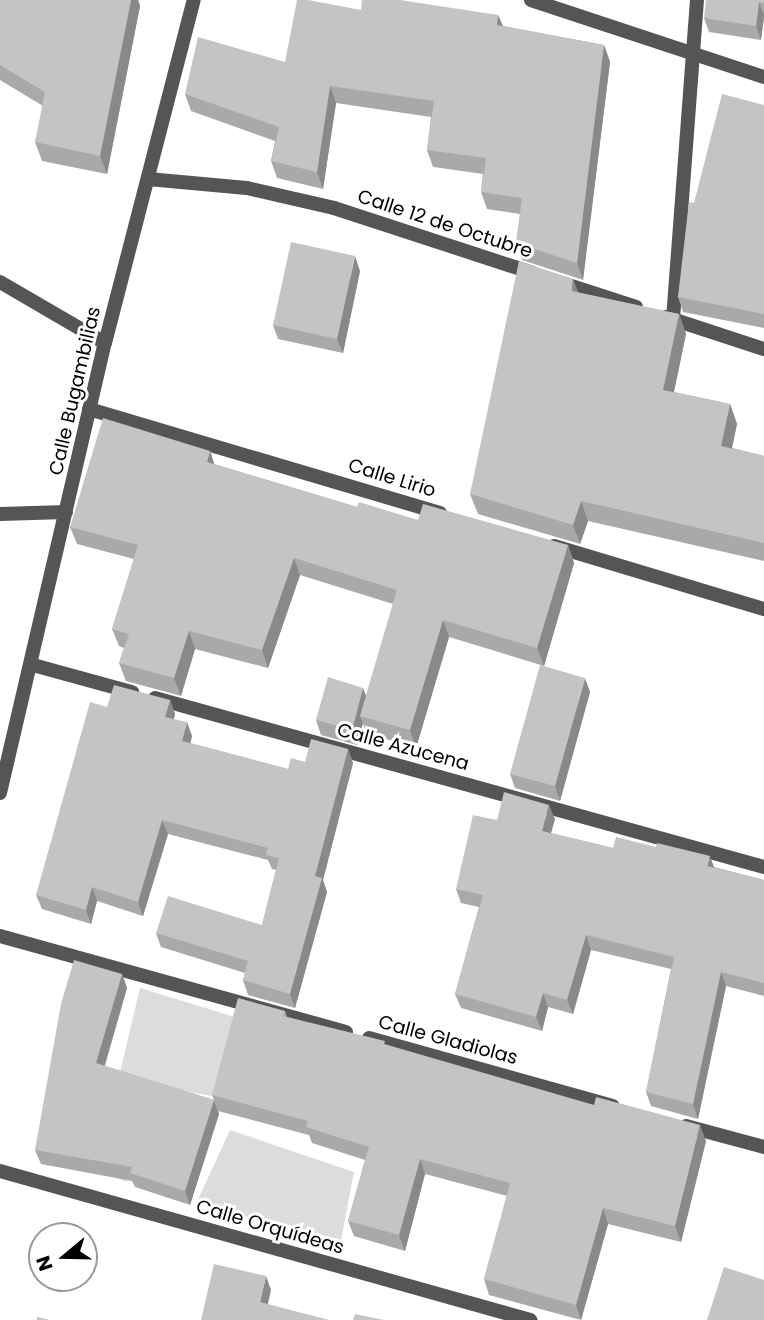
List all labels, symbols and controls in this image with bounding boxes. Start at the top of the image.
street label: Calle 12 de Octubre [355,185,535,263]
street label: Calle Bugambilias [45,304,105,478]
street label: Calle Lirio [345,454,439,502]
street label: Calle Azucena [335,718,471,776]
street label: Calle Gladiolas [376,1010,520,1070]
street label: Calle Orquídeas [193,1195,347,1259]
north arrow [28,1222,98,1292]
text: N [29,1252,60,1275]

